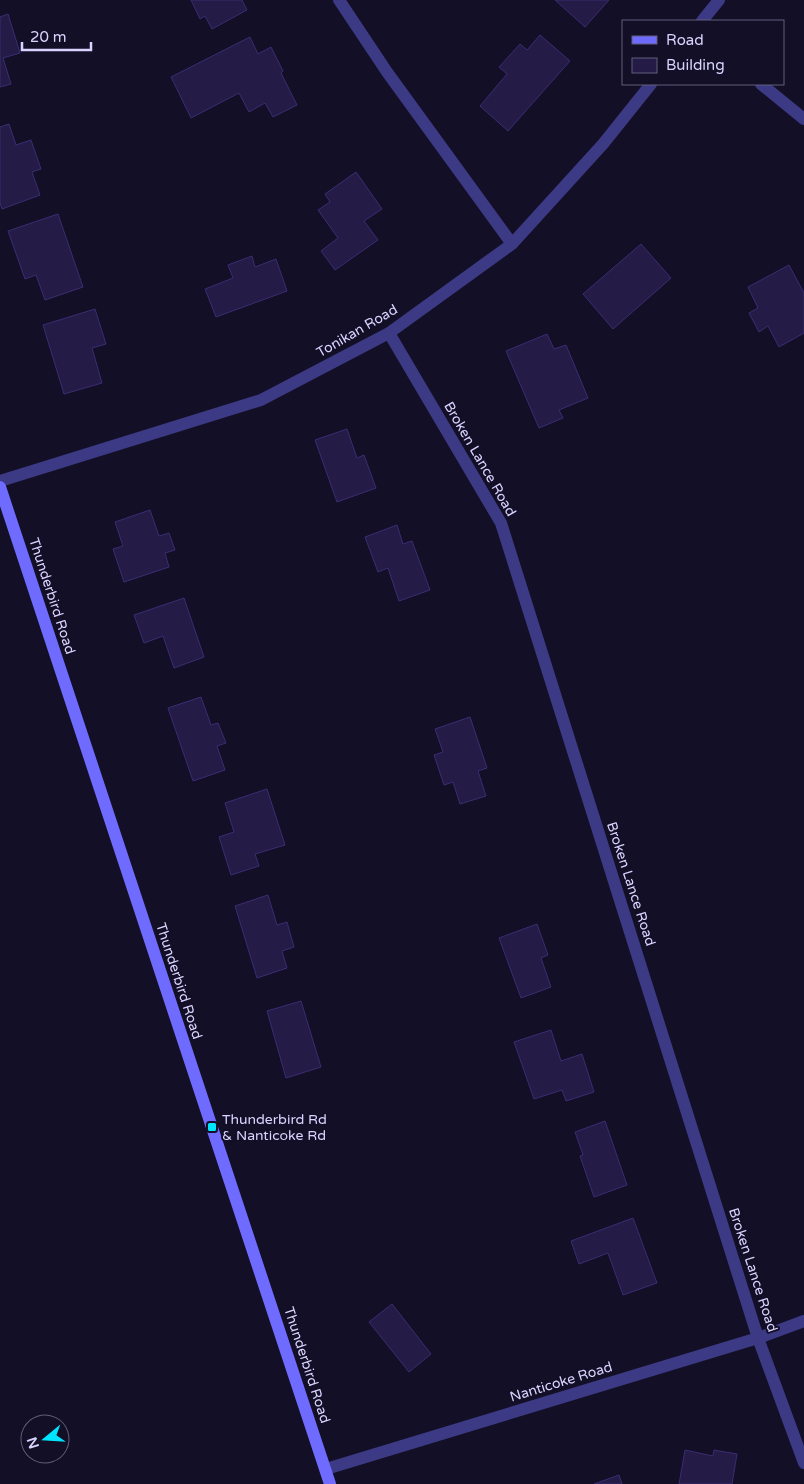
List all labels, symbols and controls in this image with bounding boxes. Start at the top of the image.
scale bar [22,20,91,52]
legend [622,20,784,85]
text: 20 m [30,28,67,46]
text: Road [666,31,704,49]
text: Building [666,56,725,74]
street label: Tonikan Road [313,301,401,361]
street label: Broken Lance Road [440,399,520,519]
street label: Thunderbird Road [25,536,79,656]
street label: Broken Lance Road [603,820,659,948]
street label: Thunderbird Road [152,921,206,1041]
place label: Thunderbird Rd & Nanticoke Rd [222,1111,327,1144]
marker: Thunderbird Rd & Nanticoke Rd [206,1121,218,1133]
street label: Broken Lance Road [725,1206,781,1334]
street label: Thunderbird Road [280,1305,334,1425]
street label: Nanticoke Road [508,1358,614,1406]
north arrow [20,1414,70,1464]
text: N [23,1435,43,1451]

